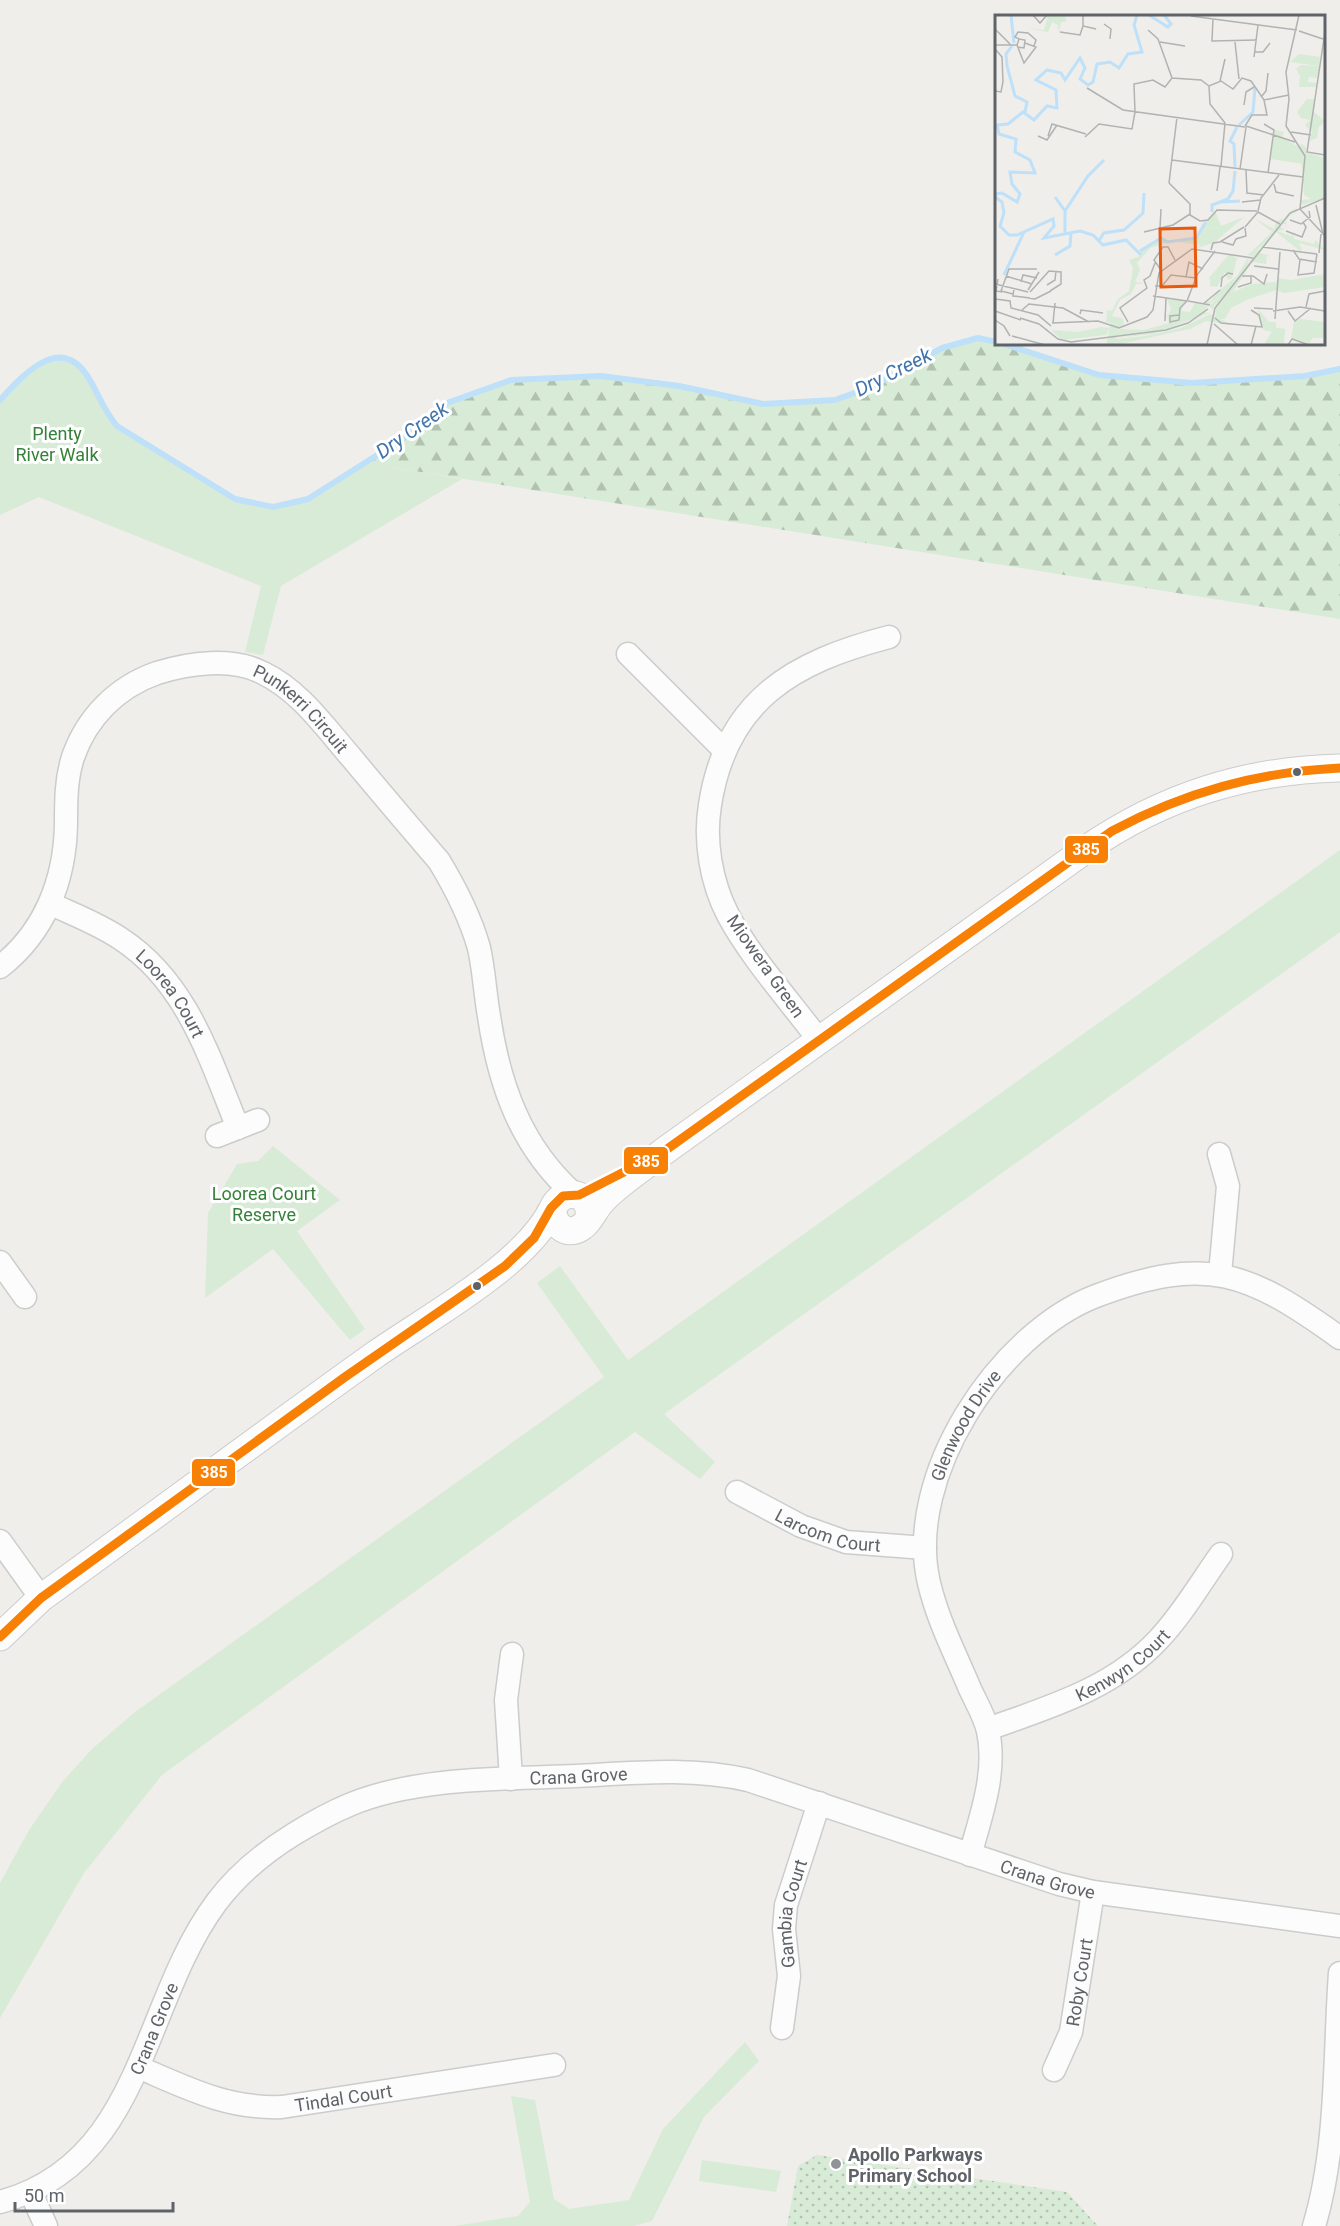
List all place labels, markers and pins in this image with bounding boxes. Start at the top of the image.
unlabelled marker [1291,766,1303,778]
unlabelled marker [471,1280,483,1292]
place label: Apollo Parkways Primary School [848,2144,983,2186]
marker: Apollo Parkways Primary School [829,2157,843,2171]

